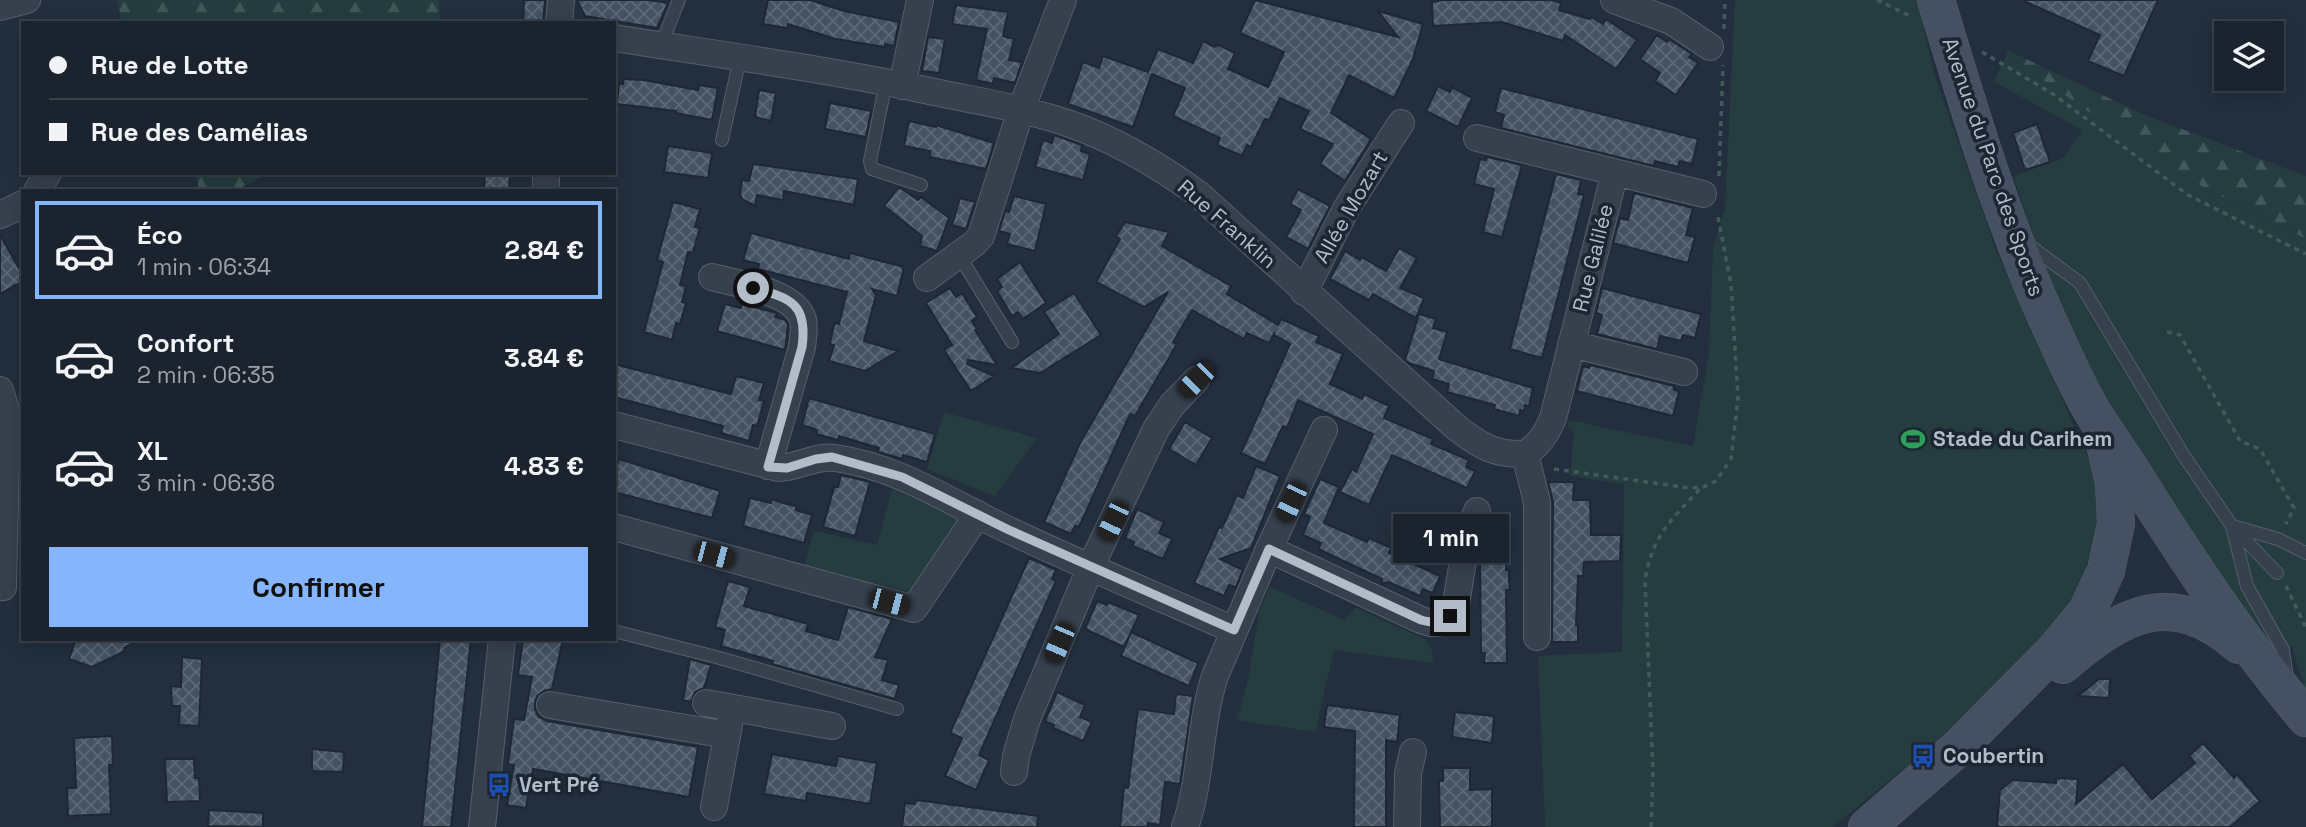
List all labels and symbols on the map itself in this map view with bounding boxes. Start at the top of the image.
street label: Avenue du Parc des Sports [1936,34,2050,300]
street label: Allée Mozart [1308,146,1394,268]
street label: Rue Franklin [1172,173,1282,274]
street label: Rue Galilée [1566,201,1619,315]
route start [737,272,769,304]
car [1174,358,1219,402]
sports icon: Stade du Carihem [1899,425,1927,453]
place label: Stade du Carihem [1933,425,2112,452]
car [1273,479,1310,525]
car [1095,498,1132,544]
callout: 1 min [1392,514,1508,564]
car [691,539,738,571]
car [866,586,913,618]
route end [1434,600,1466,632]
car [1042,620,1077,666]
bus stop icon: Coubertin [1909,742,1937,770]
place label: Coubertin [1943,742,2044,769]
bus stop icon: Vert Pré [485,771,513,799]
place label: Vert Pré [519,771,599,798]

